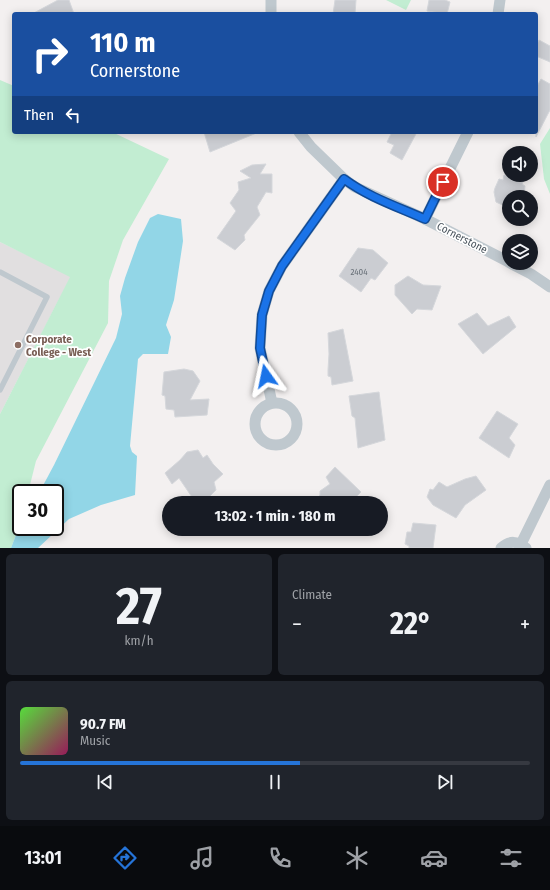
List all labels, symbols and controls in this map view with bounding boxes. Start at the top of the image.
text: 110 m [90,26,156,59]
icon: right [24,28,76,80]
text: Cornerstone [90,60,180,82]
icon: left [62,104,84,126]
text: Then [24,106,54,124]
map controls [502,146,538,270]
button: sound [502,146,538,182]
pin [426,165,460,199]
icon: arrive [432,171,454,193]
button: search [502,190,538,226]
street label: Cornerstone [435,220,489,256]
button: layers [502,234,538,270]
house number: 2404 [350,267,368,277]
place label: Corporate College - West [26,333,91,359]
marker: Corporate College - West [13,340,23,350]
position arrow [245,355,287,397]
speed limit sign: 30 [12,484,64,536]
text: 13:02 · 1 min · 180 m [215,507,335,525]
text: 27 [116,575,162,638]
text: Climate [292,587,332,602]
text: 22° [390,606,432,642]
text: − [292,611,302,638]
text: + [520,611,530,638]
text: km/h [125,633,154,648]
text: 90.7 FM [80,715,126,733]
text: Music [80,733,110,748]
icon: previous [94,771,116,793]
icon: pause [264,771,286,793]
icon: next [434,771,456,793]
icon: directions [111,844,139,872]
icon: music [188,844,216,872]
icon: phone [266,844,294,872]
icon: climate [343,844,371,872]
icon: car [420,844,448,872]
icon: filters [497,844,525,872]
text: 13:01 [25,847,62,869]

